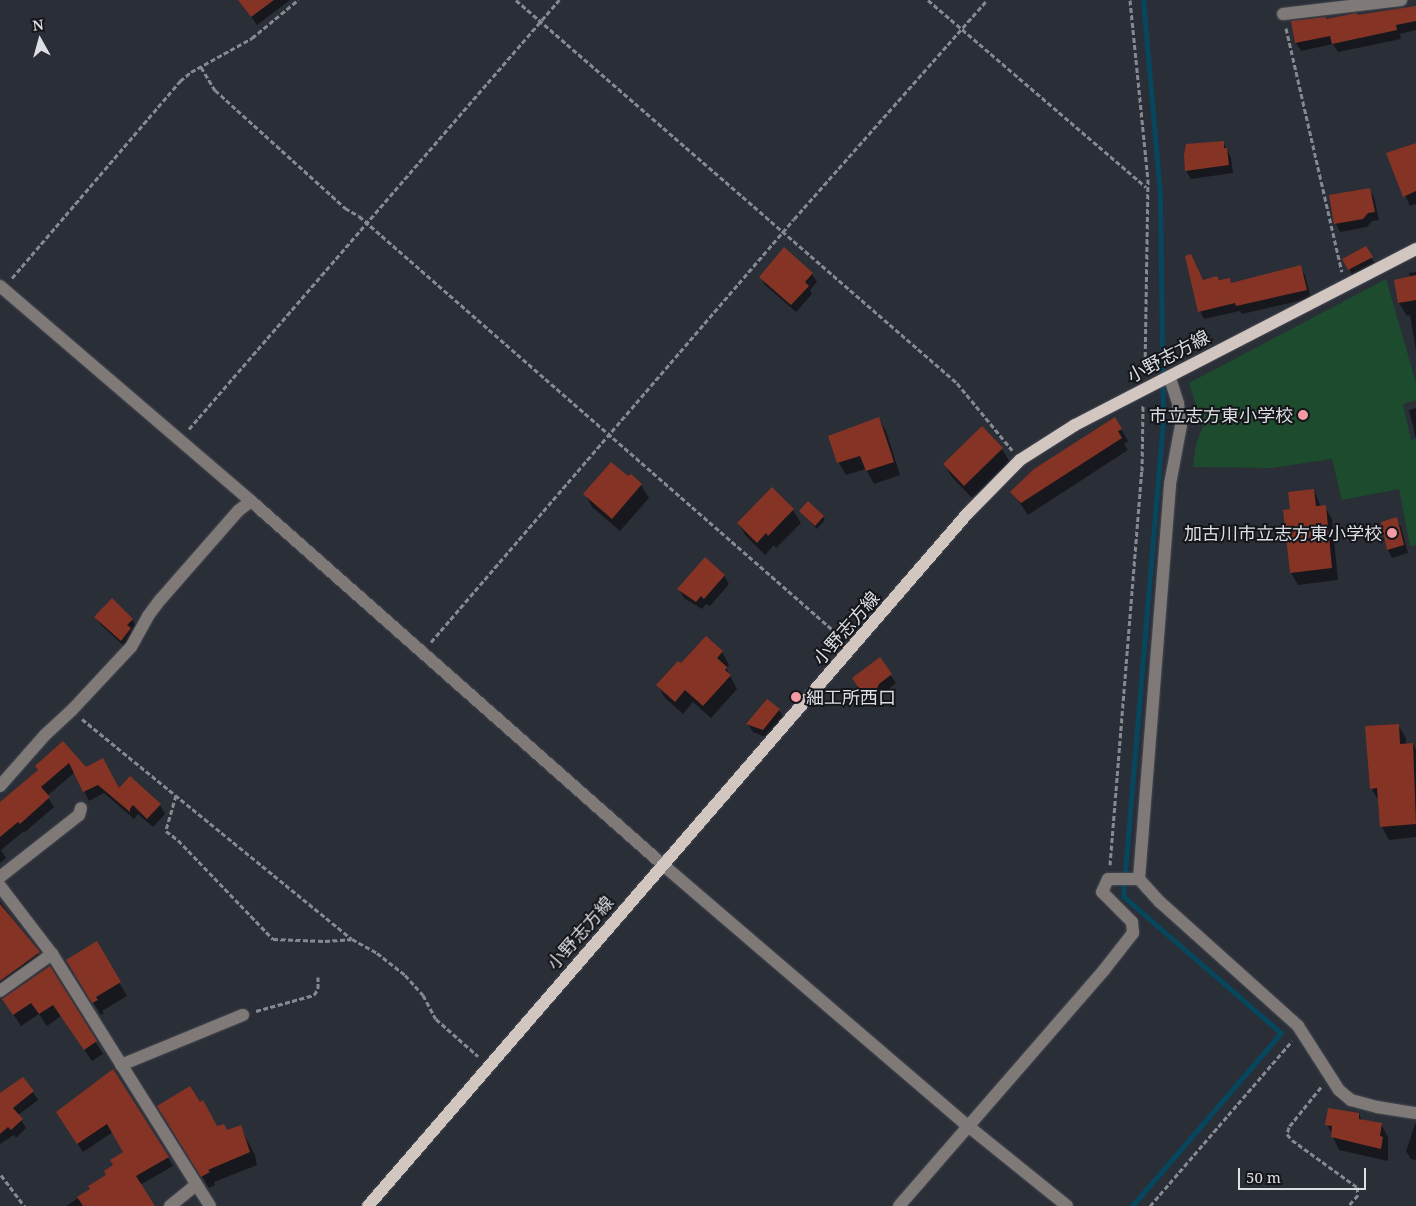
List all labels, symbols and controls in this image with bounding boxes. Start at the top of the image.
north arrow [15,15,65,65]
text: N [31,15,45,35]
street label: 小野志方線 [1123,325,1213,387]
place label: 市立志方東小学校 [1149,404,1293,426]
marker: 市立志方東小学校 [1297,409,1309,421]
place label: 加古川市立志方東小学校 [1184,522,1382,544]
marker: 加古川市立志方東小学校 [1386,527,1398,539]
street label: 小野志方線 [808,587,884,669]
place label: 細工所西口 [806,686,896,708]
marker: 細工所西口 [790,691,802,703]
street label: 小野志方線 [542,892,618,974]
scale bar [1241,1158,1368,1190]
text: 50 m [1246,1167,1281,1187]

